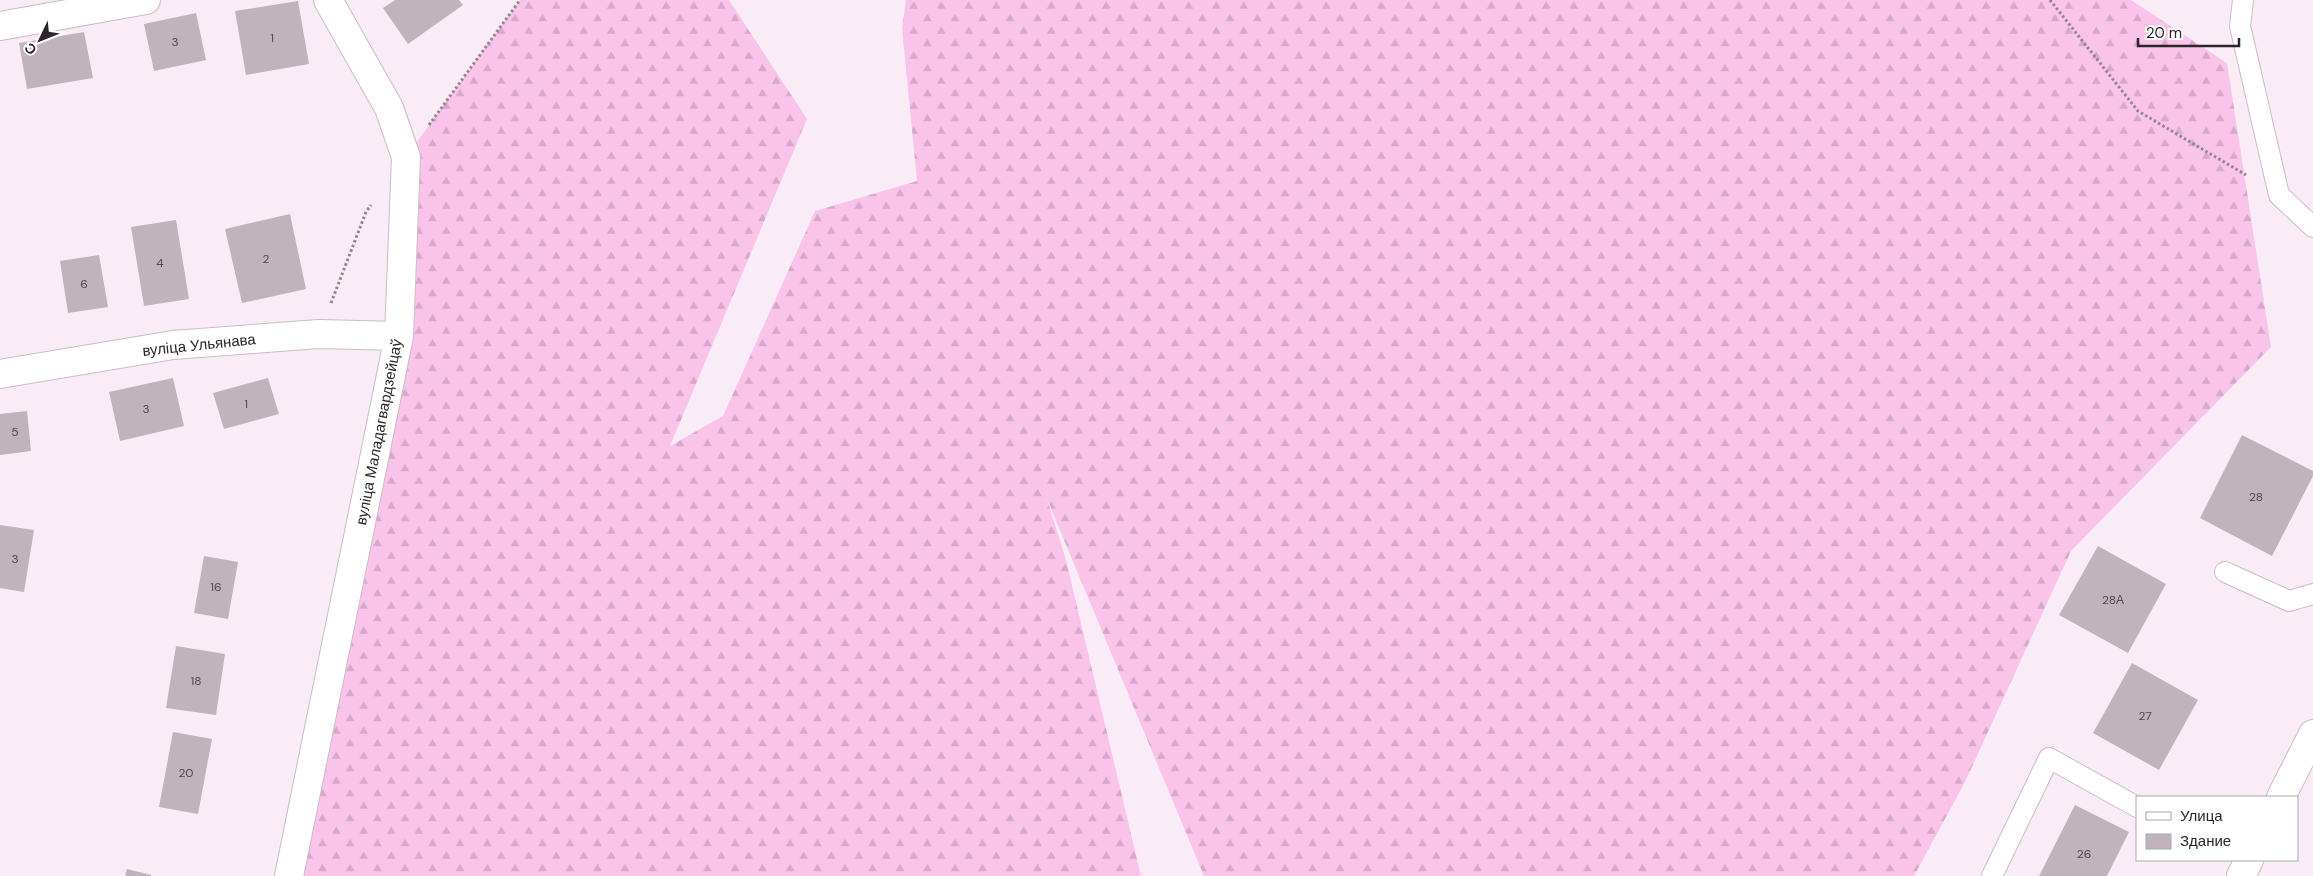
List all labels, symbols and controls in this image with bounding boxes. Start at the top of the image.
north arrow [15,15,65,65]
scale bar [2138,15,2239,47]
text: 20 m [2146,23,2182,43]
house number: 1 [270,30,274,46]
house number: 3 [171,34,179,50]
text: С [20,39,41,59]
house number: 2 [263,251,270,267]
house number: 4 [156,255,164,271]
house number: 6 [80,276,88,292]
street label: вуліца Ульянава [141,329,257,361]
street label: вуліца Маладагвардзейцаў [351,337,407,527]
house number: 1 [244,396,248,412]
house number: 3 [142,401,150,417]
house number: 5 [11,424,19,440]
house number: 28 [2249,489,2263,505]
house number: 3 [11,551,19,567]
house number: 16 [210,579,222,595]
house number: 28А [2102,592,2124,608]
house number: 18 [190,673,202,689]
house number: 27 [2138,708,2152,724]
house number: 20 [178,765,194,781]
legend [2136,796,2298,861]
text: Улица [2180,806,2223,826]
text: Здание [2180,831,2231,851]
house number: 26 [2077,846,2091,862]

